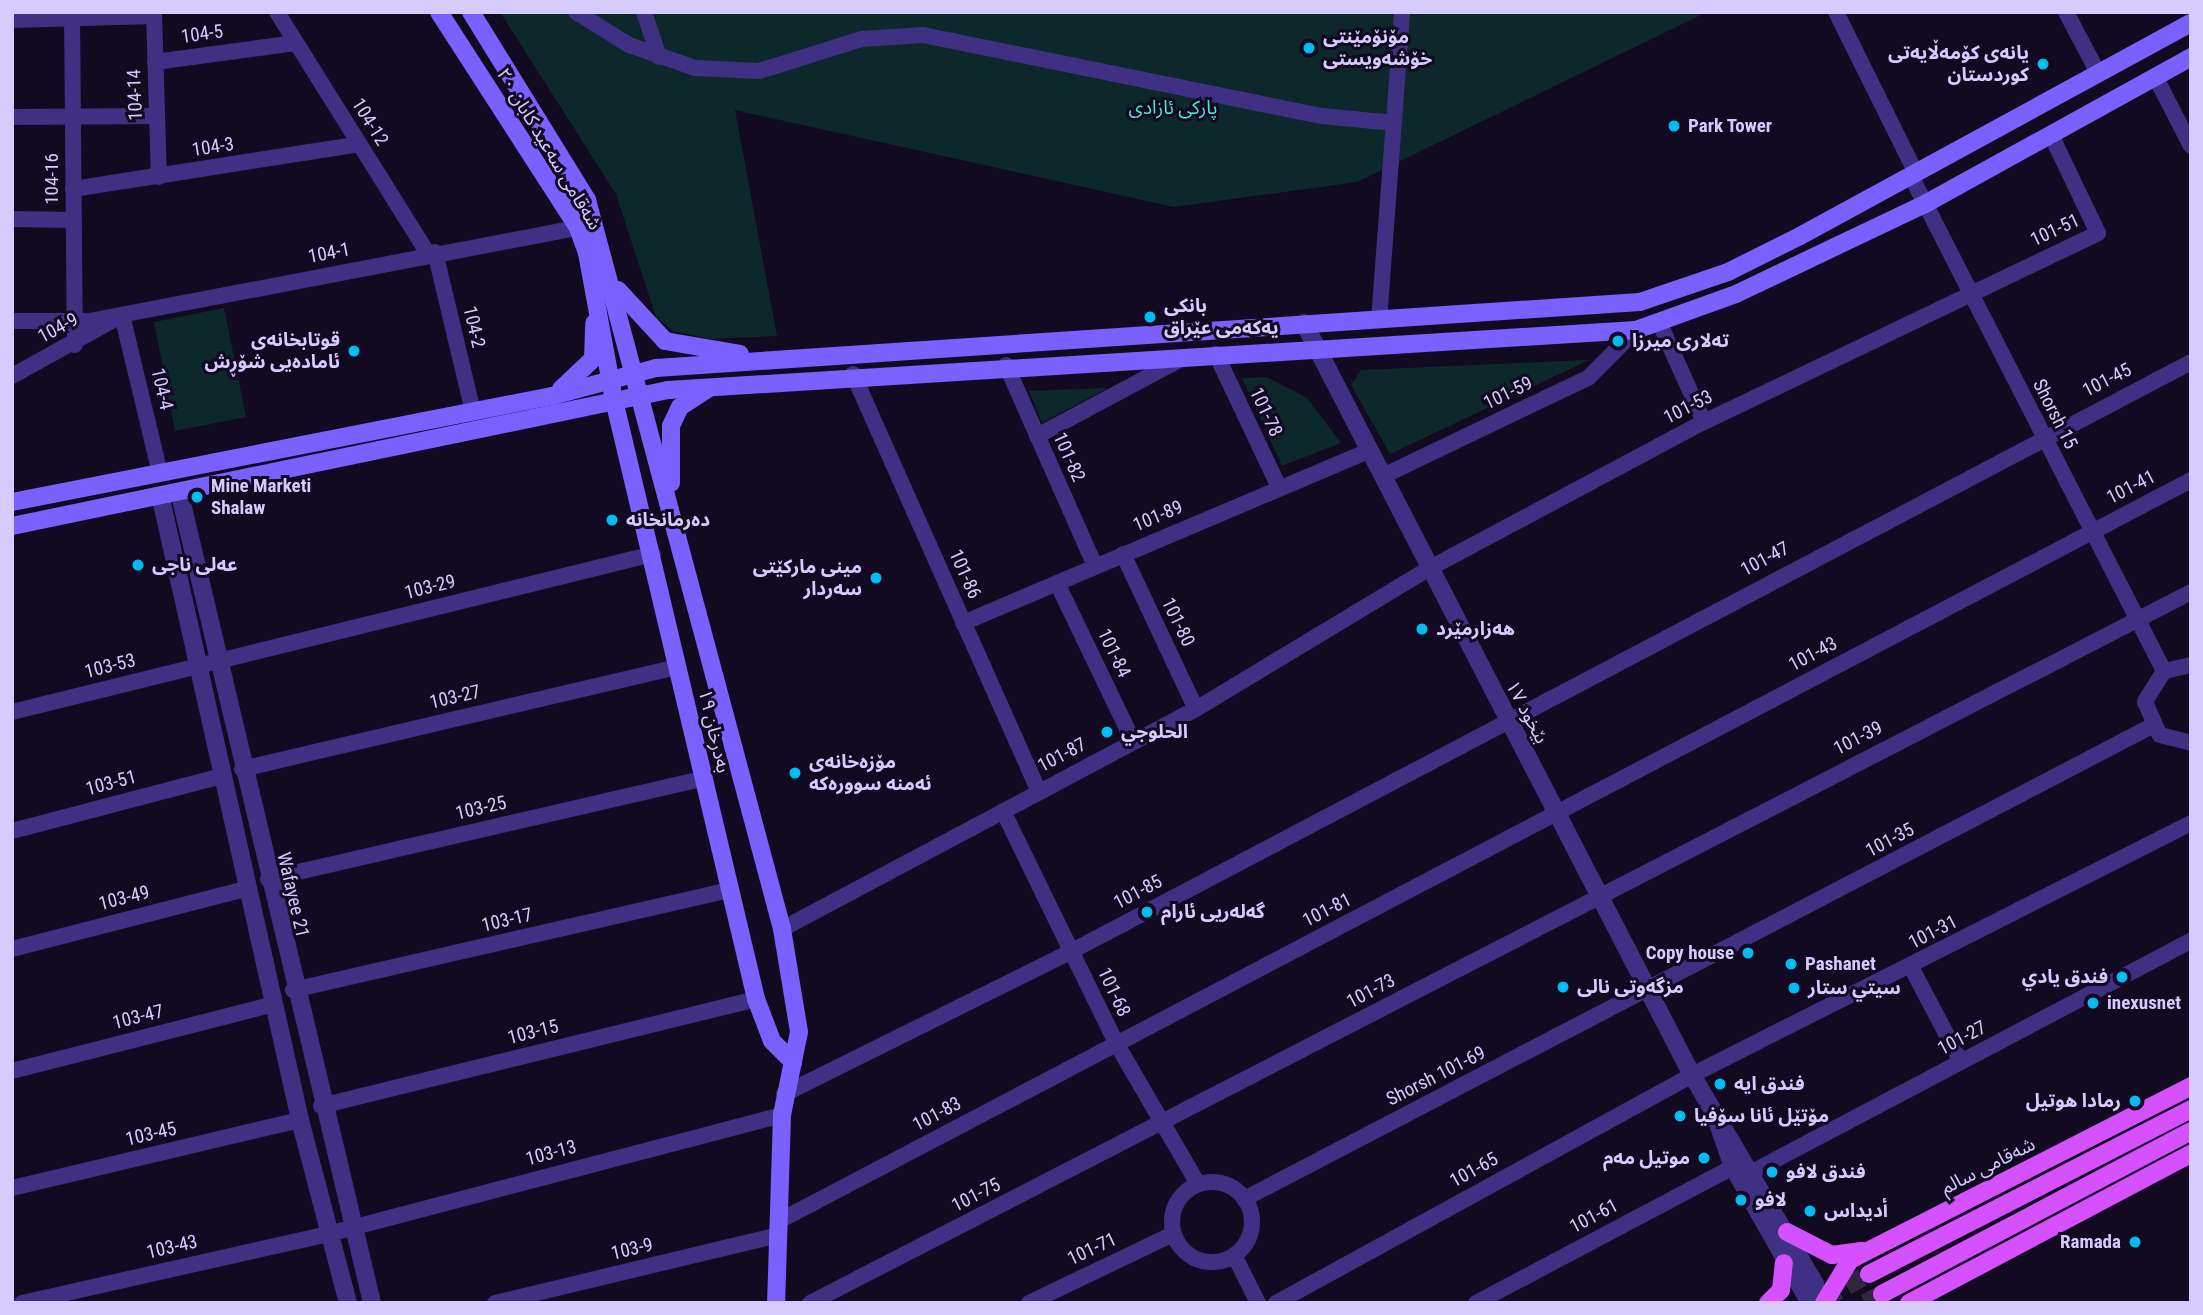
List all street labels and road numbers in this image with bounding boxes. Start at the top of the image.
street label: 104-5 [180,20,224,48]
street label: شەقامی سەعید کابان ٢٠ [492,64,606,234]
street label: 104-14 [123,69,147,121]
street label: 104-12 [347,94,393,150]
street label: 104-3 [190,132,236,162]
street label: 104-16 [41,153,63,205]
street label: 101-51 [2027,209,2083,251]
street label: 104-1 [306,238,352,268]
street label: 104-2 [458,304,490,350]
street label: 104-9 [34,308,82,348]
street label: 101-45 [2079,358,2135,402]
street label: 104-4 [146,366,178,412]
street label: 101-59 [1480,371,1536,415]
street label: Shorsh 15 [2028,375,2082,453]
street label: 101-78 [1245,384,1287,440]
street label: 101-53 [1660,385,1716,429]
street label: 101-82 [1048,429,1090,485]
street label: 101-41 [2103,465,2159,509]
street label: 101-89 [1130,495,1186,537]
street label: 101-47 [1737,537,1793,581]
street label: 101-86 [944,546,986,602]
street label: 103-29 [402,570,458,604]
street label: 101-80 [1156,594,1200,650]
street label: 101-84 [1092,625,1136,681]
street label: 101-43 [1785,632,1841,676]
street label: 103-53 [82,649,138,683]
street label: بێخود ١٧ [1501,676,1553,748]
street label: 103-27 [427,680,483,714]
street label: بەدرخان ١٩ [693,687,735,775]
street label: 101-39 [1830,716,1886,760]
street label: 101-87 [1034,733,1090,777]
street label: 103-51 [83,765,139,801]
street label: 103-25 [453,791,509,825]
street label: 101-35 [1862,818,1918,862]
street label: Wafayee 21 [272,850,314,940]
street label: 101-85 [1110,870,1166,914]
street label: 103-49 [96,881,152,915]
street label: 101-81 [1299,888,1355,932]
street label: 103-17 [479,903,535,937]
street label: 101-31 [1905,910,1961,954]
street label: 101-68 [1093,964,1135,1020]
street label: 101-73 [1343,969,1399,1013]
street label: 103-47 [110,1000,166,1034]
street label: 103-15 [505,1015,561,1049]
street label: 101-27 [1934,1016,1990,1060]
street label: Shorsh 101-69 [1383,1041,1489,1111]
street label: 101-83 [909,1092,965,1136]
street label: 103-45 [123,1117,179,1151]
street label: شەقامی سالم [1937,1133,2039,1199]
street label: 103-13 [523,1135,579,1171]
street label: 101-65 [1446,1148,1502,1192]
street label: 101-75 [948,1173,1004,1217]
street label: 101-61 [1566,1194,1622,1238]
street label: 101-71 [1064,1228,1120,1270]
street label: 103-43 [144,1230,200,1264]
street label: 103-9 [609,1233,655,1265]

